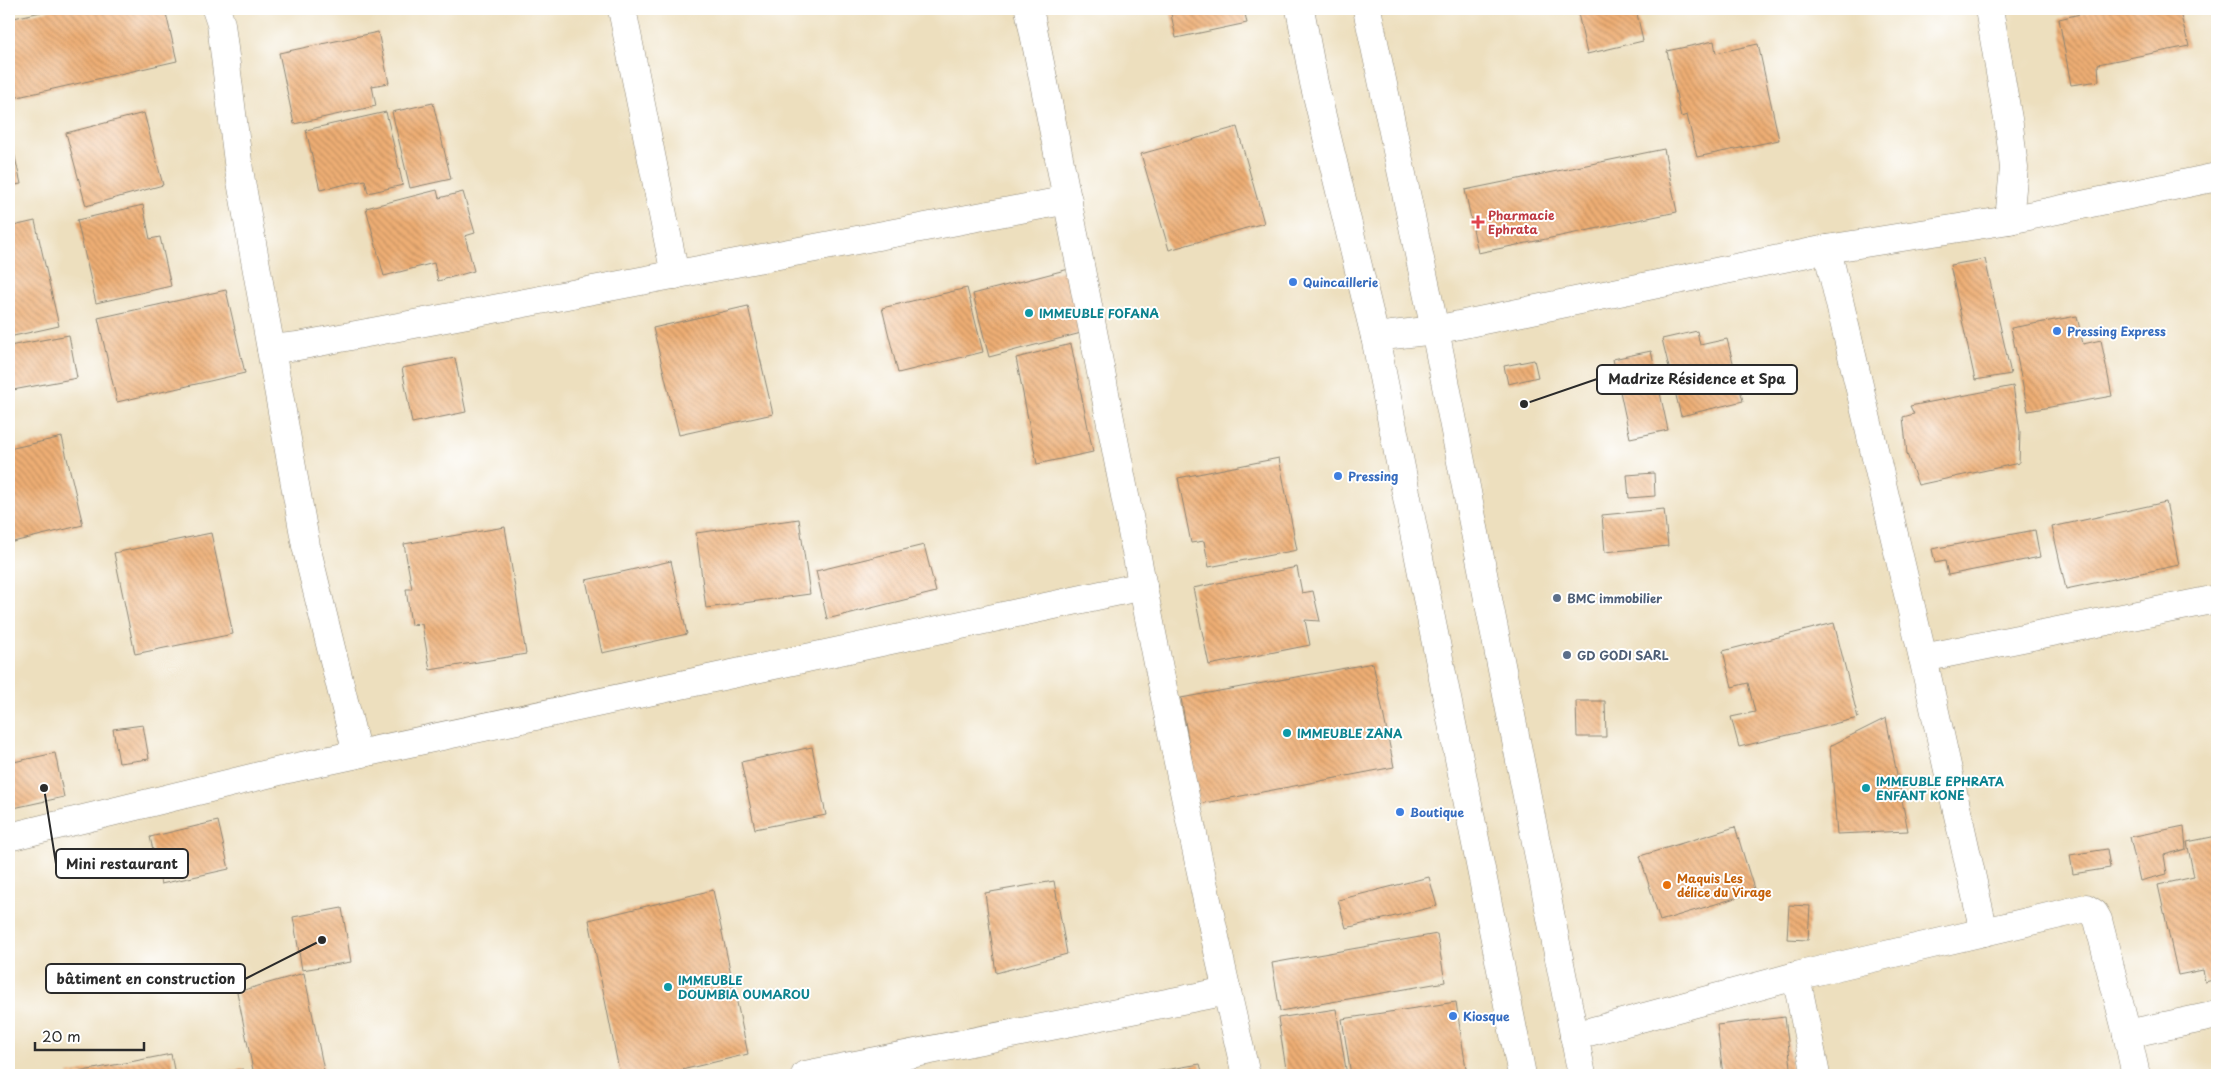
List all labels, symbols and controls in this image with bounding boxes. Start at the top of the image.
place label: Pharmacie Ephrata [1488,206,1555,238]
marker: Pharmacie Ephrata [1472,216,1484,228]
place label: Quincaillerie [1303,273,1378,291]
marker: Quincaillerie [1287,276,1299,288]
place label: IMMEUBLE FOFANA [1039,304,1159,322]
marker: IMMEUBLE FOFANA [1023,307,1035,319]
place label: Pressing Express [2067,322,2166,340]
marker: Pressing Express [2051,325,2063,337]
callout: Madrize Résidence et Spa [1597,365,1797,394]
text: Madrize Résidence et Spa [1608,368,1786,389]
place label: Pressing [1348,467,1398,485]
marker: Pressing [1332,470,1344,482]
place label: BMC immobilier [1567,589,1663,607]
marker: BMC immobilier [1551,592,1563,604]
place label: GD GODI SARL [1577,646,1669,664]
marker: GD GODI SARL [1561,649,1573,661]
place label: IMMEUBLE ZANA [1297,724,1403,742]
marker: IMMEUBLE ZANA [1281,727,1293,739]
place label: IMMEUBLE EPHRATA ENFANT KONE [1876,772,2005,804]
marker: IMMEUBLE EPHRATA ENFANT KONE [1860,782,1872,794]
place label: Boutique [1410,803,1464,821]
marker: Boutique [1394,806,1406,818]
callout: Mini restaurant [56,849,188,878]
text: Mini restaurant [66,853,178,874]
place label: Maquis Les délice du Virage [1677,869,1772,901]
marker: Maquis Les délice du Virage [1661,879,1673,891]
callout: bâtiment en construction [46,964,245,993]
text: bâtiment en construction [57,968,235,989]
place label: IMMEUBLE DOUMBIA OUMAROU [678,971,810,1003]
marker: IMMEUBLE DOUMBIA OUMAROU [662,981,674,993]
place label: Kiosque [1463,1007,1510,1025]
marker: Kiosque [1447,1010,1459,1022]
scale bar [35,1019,144,1051]
text: 20 m [42,1024,81,1047]

